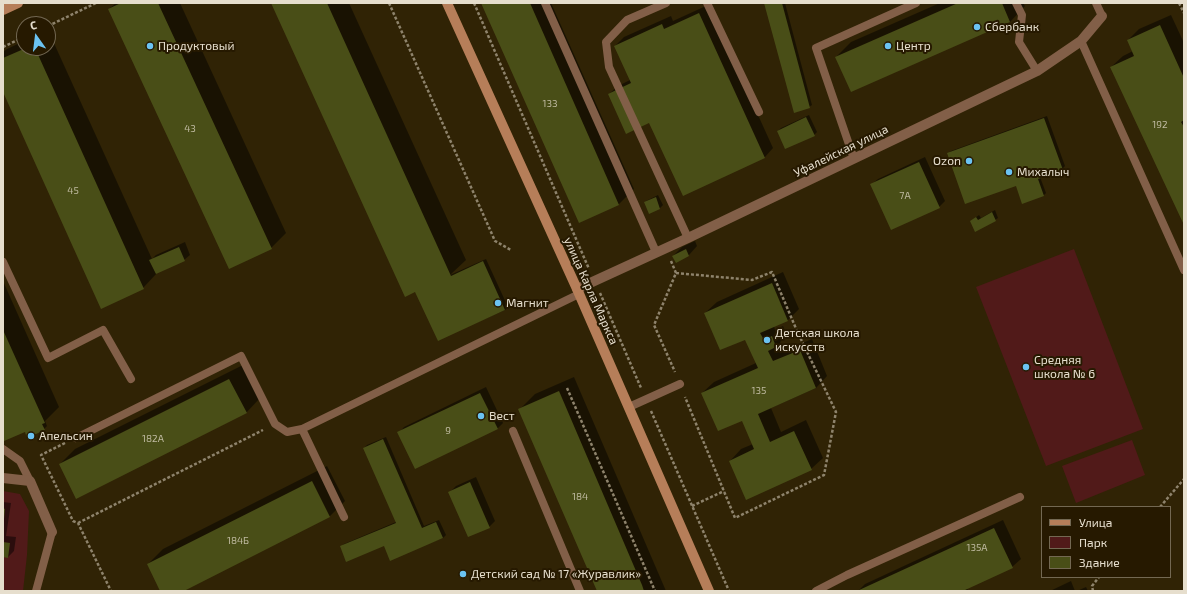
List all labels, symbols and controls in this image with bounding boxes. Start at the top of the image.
north arrow [16,16,56,56]
text: С [29,18,38,32]
place label: Сбербанк [985,20,1039,34]
marker: Сбербанк [972,22,982,32]
place label: Продуктовый [158,39,234,53]
place label: Центр [896,39,931,53]
marker: Продуктовый [145,41,155,51]
marker: Центр [883,41,893,51]
house number: 133 [542,98,558,110]
house number: 192 [1152,119,1168,131]
street label: Уфалейская улица [791,122,891,180]
house number: 43 [184,123,196,135]
place label: Ozon [933,154,961,168]
marker: Ozon [964,156,974,166]
place label: Михалыч [1017,165,1069,179]
marker: Михалыч [1004,167,1014,177]
house number: 45 [67,185,79,197]
house number: 7А [899,190,911,202]
street label: улица Карла Маркса [561,235,621,347]
place label: Магнит [506,296,549,310]
marker: Магнит [493,298,503,308]
place label: Детская школа искусств [775,326,860,354]
marker: Детская школа искусств [762,335,772,345]
place label: Средняя школа № 6 [1034,353,1095,381]
marker: Средняя школа № 6 [1021,362,1031,372]
house number: 135 [752,385,766,397]
place label: Вест [489,409,515,423]
marker: Вест [476,411,486,421]
house number: 9 [445,425,451,437]
place label: Апельсин [39,429,93,443]
marker: Апельсин [26,431,36,441]
house number: 182А [142,433,164,445]
house number: 184 [572,491,588,503]
legend [1041,506,1171,578]
text: Улица [1079,515,1112,529]
house number: 184Б [227,535,249,547]
text: Парк [1079,535,1107,549]
house number: 135А [966,542,988,554]
text: Здание [1079,555,1120,569]
place label: Детский сад № 17 «Журавлик» [471,567,641,581]
marker: Детский сад № 17 «Журавлик» [458,569,468,579]

